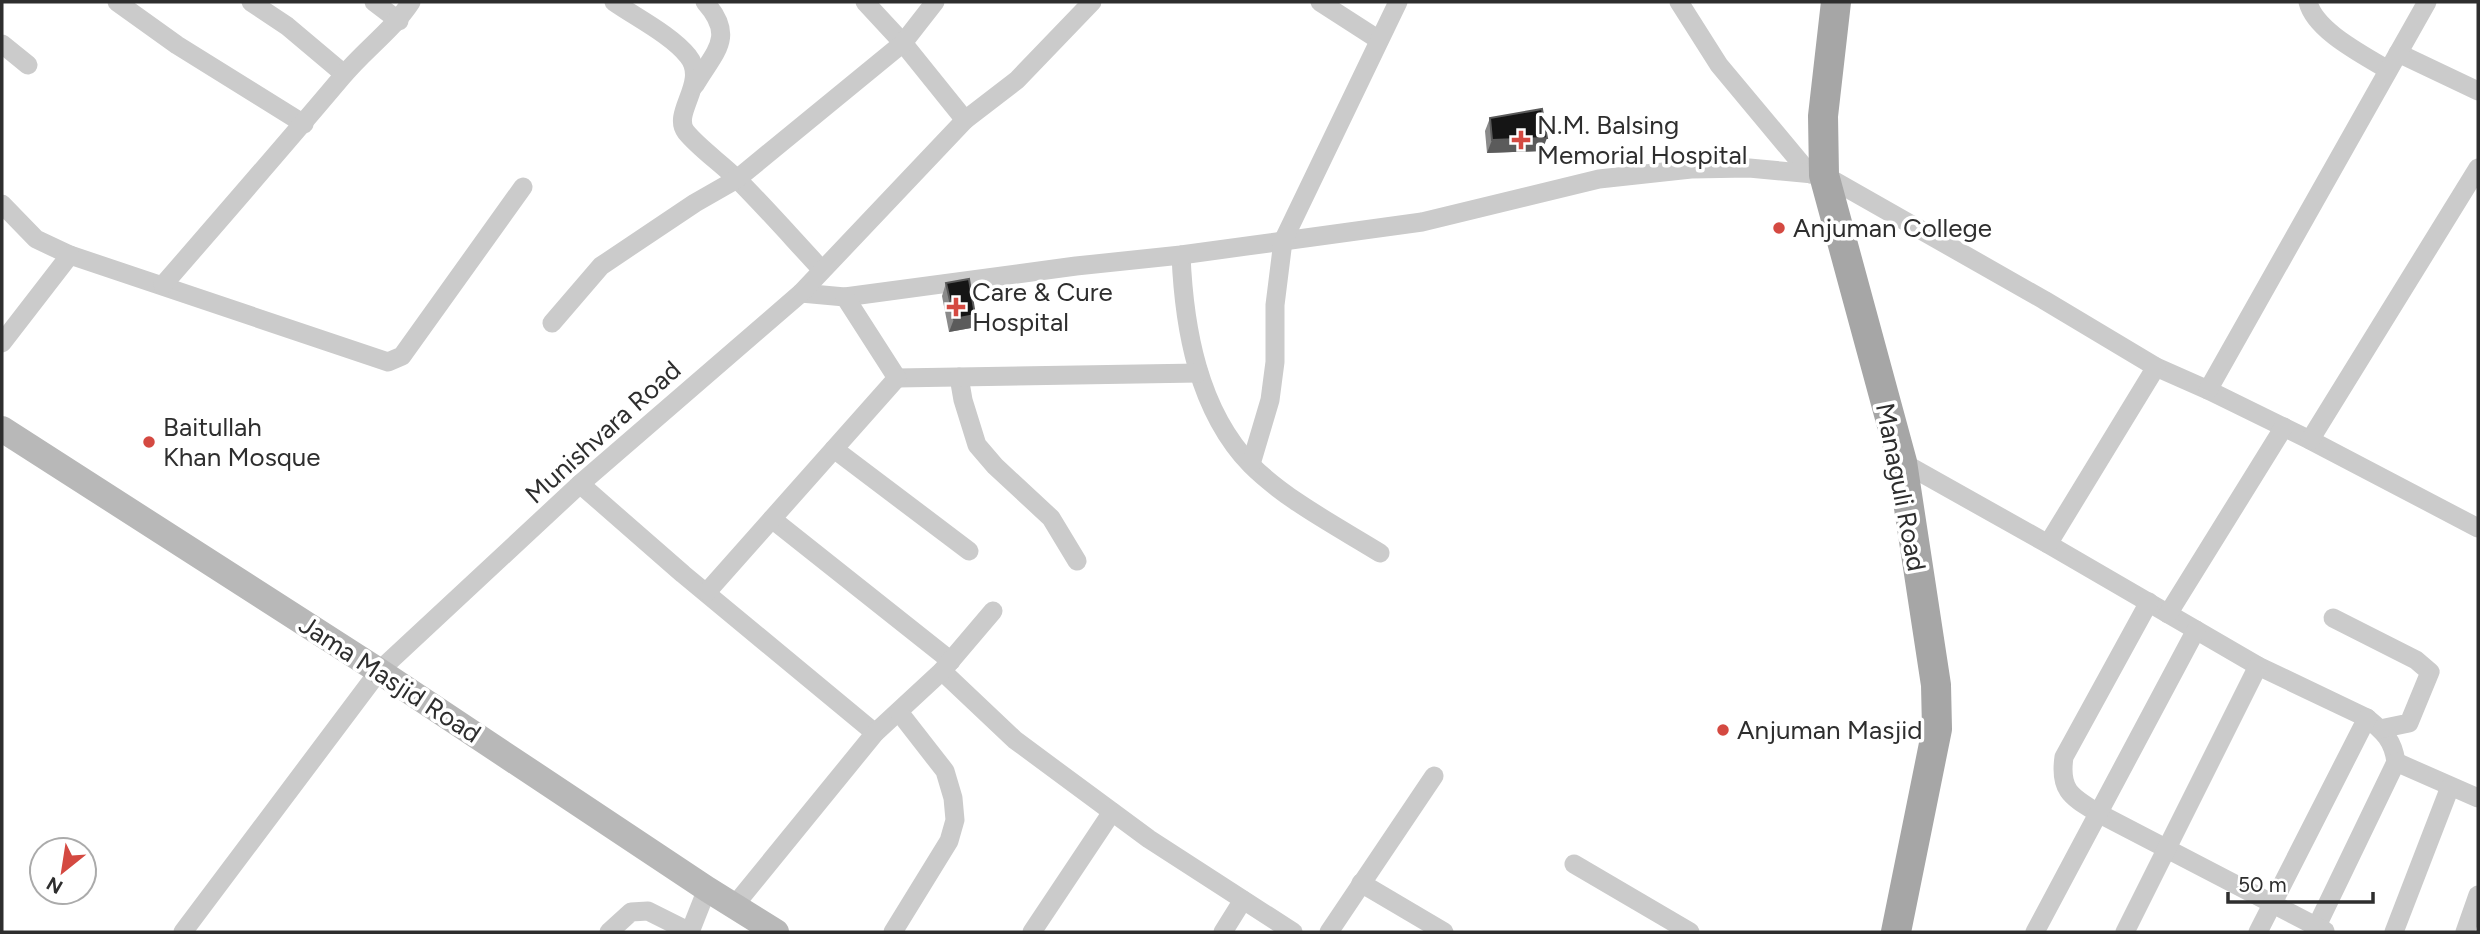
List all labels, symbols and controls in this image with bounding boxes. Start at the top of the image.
place label: N.M. Balsing Memorial Hospital [1537,109,1747,171]
marker: N.M. Balsing Memorial Hospital [1511,130,1531,150]
place label: Anjuman College [1793,212,1992,244]
marker: Anjuman College [1771,220,1787,236]
place label: Care & Cure Hospital [972,276,1113,338]
marker: Care & Cure Hospital [946,297,966,317]
street label: Munishvara Road [519,354,687,510]
street label: Managuli Road [1869,400,1933,574]
place label: Baitullah Khan Mosque [163,411,320,473]
marker: Baitullah Khan Mosque [141,434,157,450]
street label: Jama Masjid Road [293,608,487,750]
place label: Anjuman Masjid [1737,714,1923,746]
marker: Anjuman Masjid [1715,722,1731,738]
north arrow [28,836,98,906]
scale bar [2228,860,2373,904]
text: N [43,872,67,899]
text: 50 m [2238,872,2287,897]

